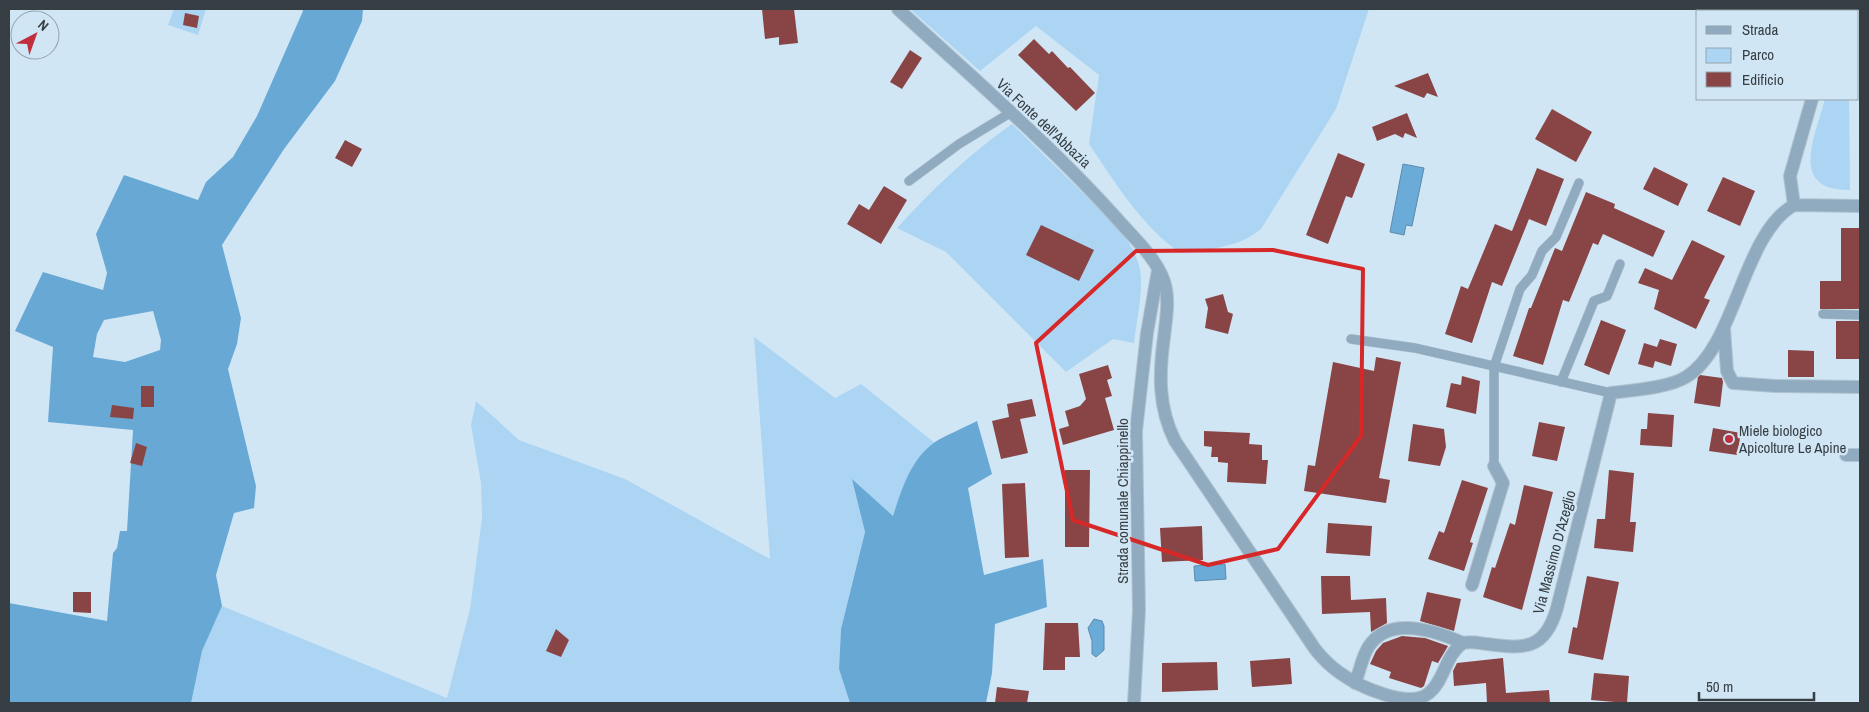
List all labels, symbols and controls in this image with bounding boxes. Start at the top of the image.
north arrow [10,10,60,60]
legend [1696,10,1859,100]
text: N [34,16,53,35]
text: Strada [1742,19,1778,40]
text: Parco [1742,44,1774,65]
text: Edificio [1742,69,1784,90]
street label: Via Fonte dell'Abbazia [992,74,1096,173]
street label: Strada comunale Chiappinello [1112,418,1133,584]
place label: Miele biologico Apicolture Le Apine [1738,420,1847,458]
marker: Miele biologico Apicolture Le Apine [1723,433,1735,445]
street label: Via Massimo D'Azeglio [1527,488,1581,616]
scale bar [1699,670,1814,702]
text: 50 m [1706,676,1733,697]

